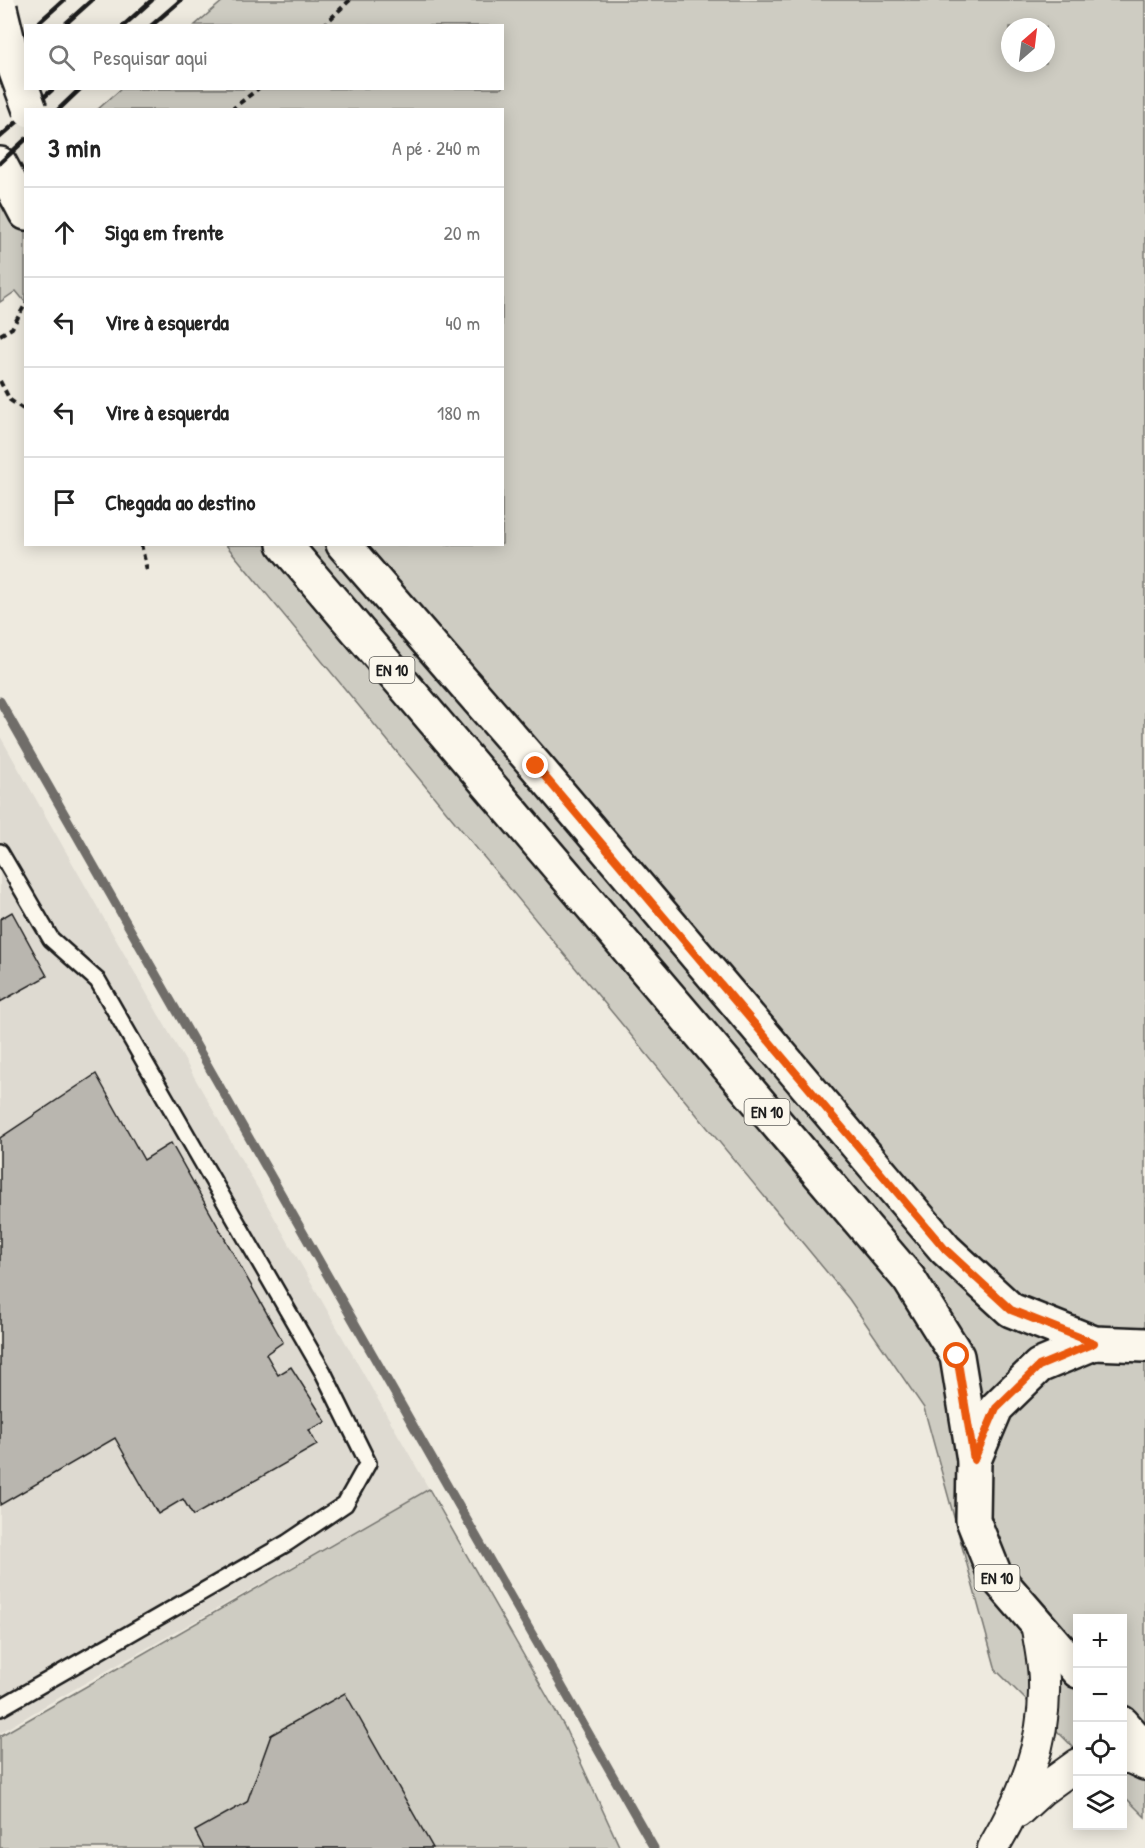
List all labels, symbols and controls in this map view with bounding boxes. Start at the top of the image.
north arrow [1001,18,1055,72]
search box [24,24,504,90]
icon: search [45,41,78,74]
text: Pesquisar aqui [93,42,208,72]
text: 3 min [48,130,101,165]
text: A pé · 240 m [392,134,480,161]
icon: ahead [48,216,81,249]
text: Siga em frente [105,217,224,247]
text: 20 m [443,219,480,246]
icon: left [48,306,81,339]
text: Vire à esquerda [105,307,229,337]
text: 40 m [445,309,480,336]
icon: left [48,396,81,429]
text: Vire à esquerda [105,397,229,427]
text: 180 m [437,399,480,426]
icon: arrive [48,486,81,519]
text: Chegada ao destino [105,487,255,517]
road number: EN 10 [370,657,414,683]
route end [522,752,548,778]
road number: EN 10 [744,1099,789,1125]
route start [943,1342,969,1368]
road number: EN 10 [974,1565,1020,1591]
map controls [1073,1614,1127,1830]
button: + [1073,1614,1127,1668]
button: − [1073,1668,1127,1722]
button: locate [1073,1722,1127,1776]
button: layers [1073,1776,1127,1830]

